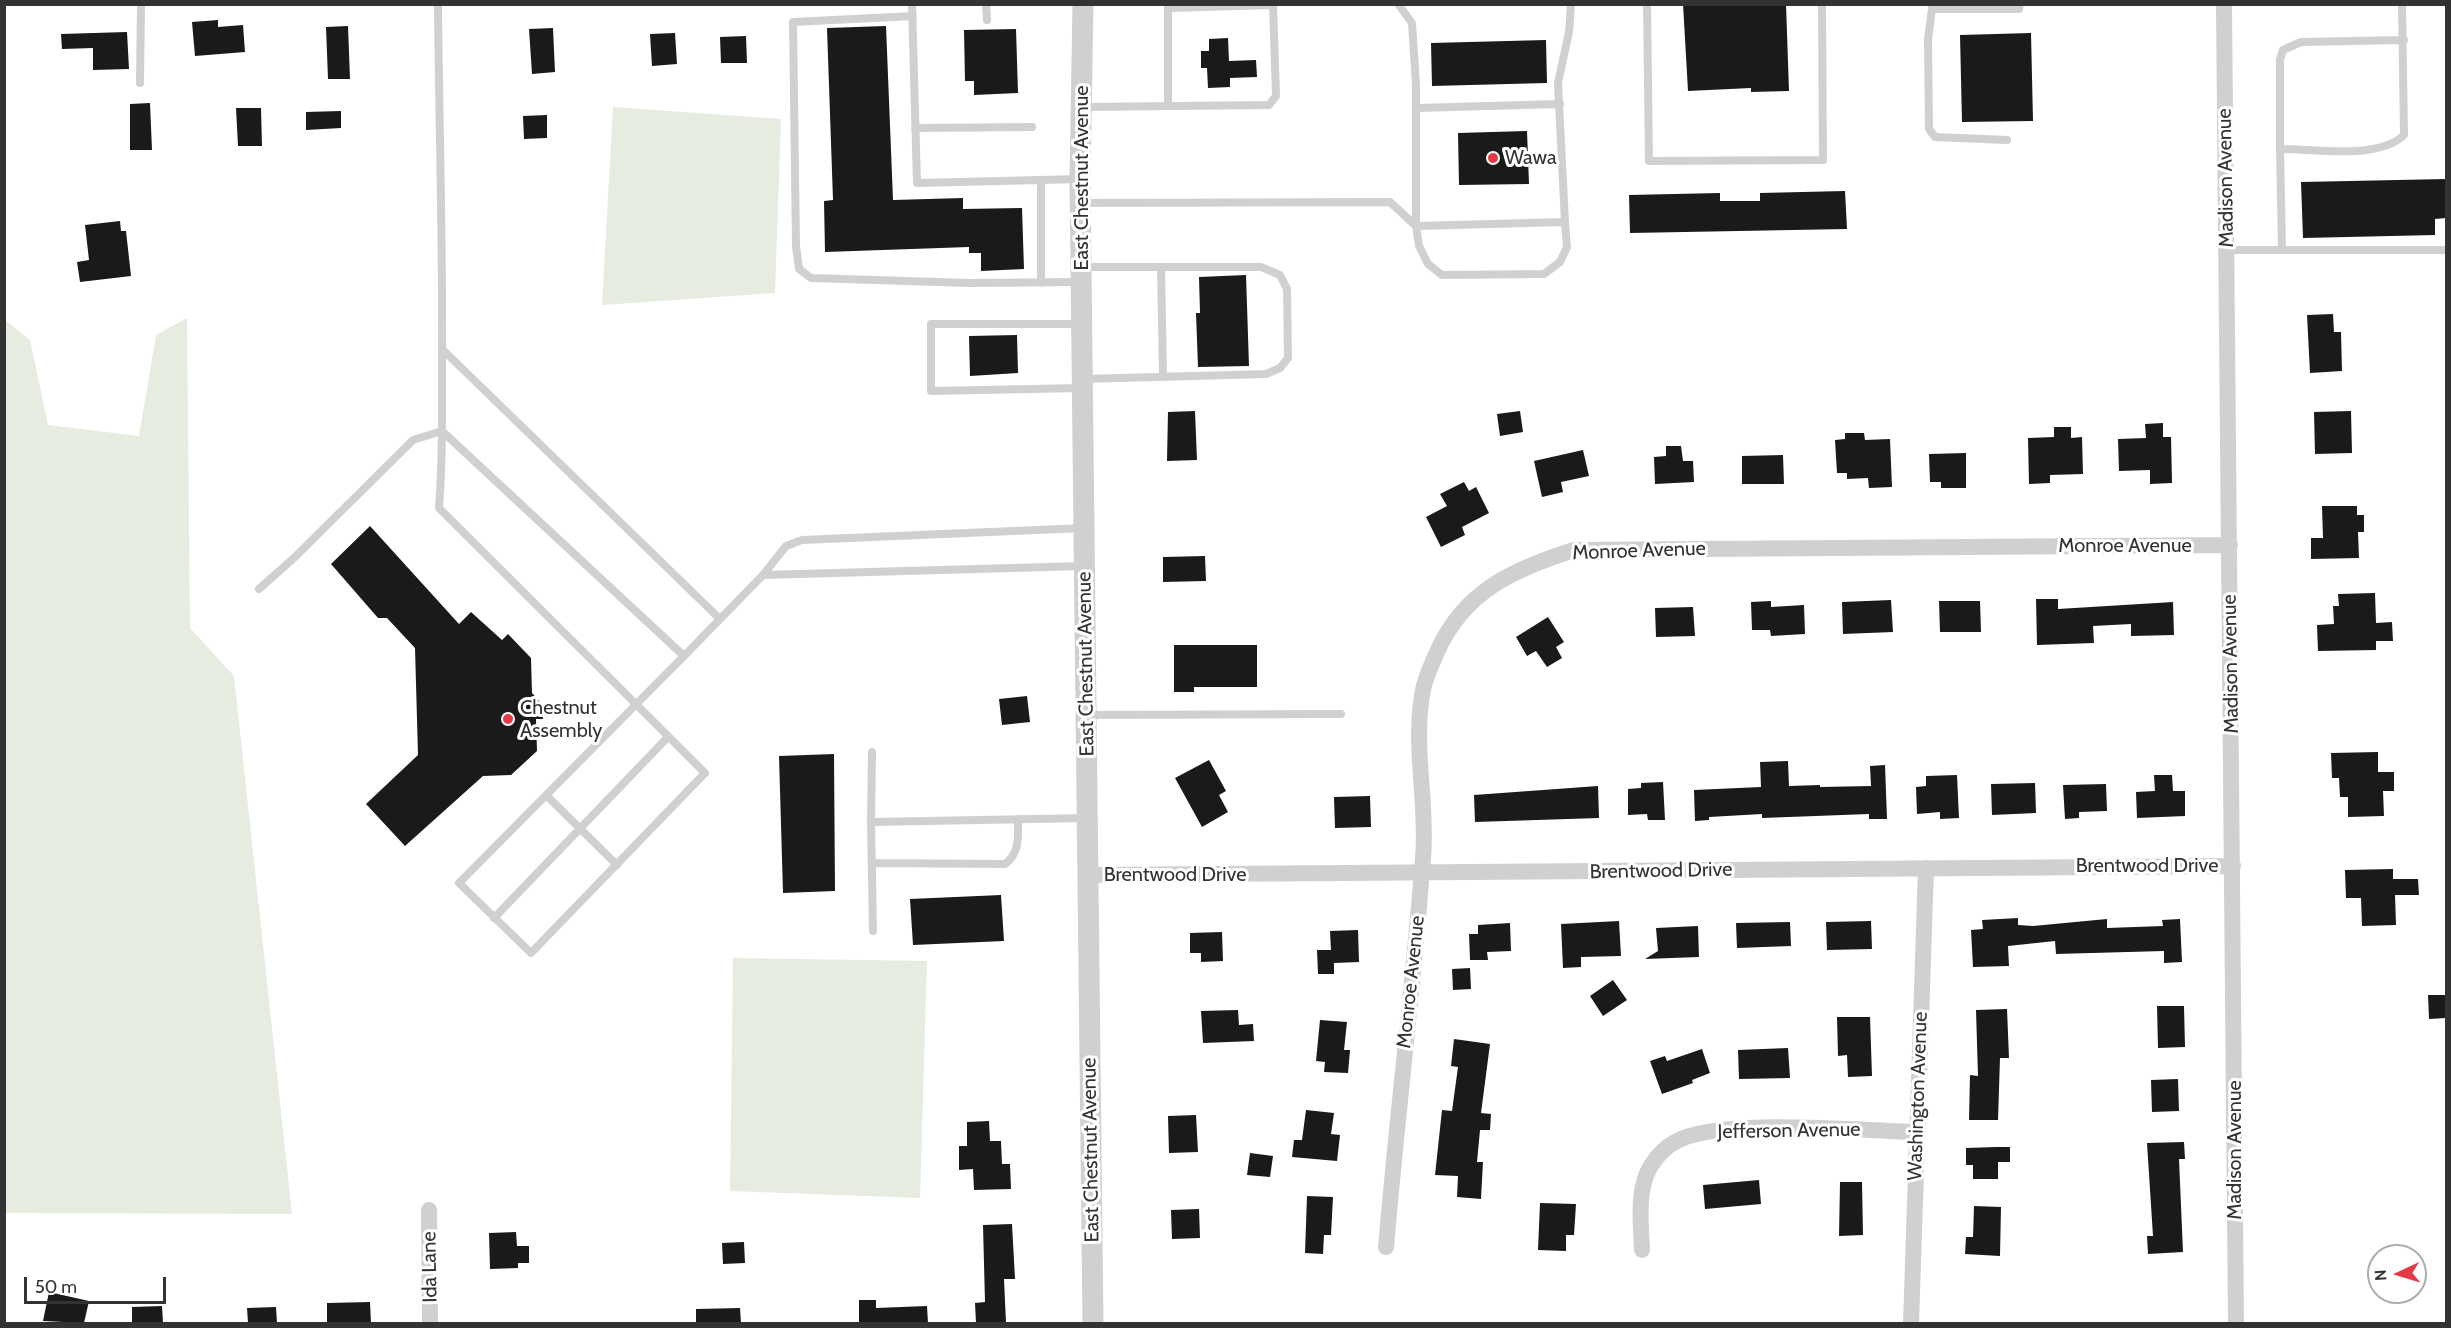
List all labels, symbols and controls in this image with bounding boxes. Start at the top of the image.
street label: East Chestnut Avenue [1070,86,1094,270]
street label: Madison Avenue [2213,108,2239,248]
place label: Wawa [1505,146,1556,170]
marker: Wawa [1486,151,1500,165]
street label: Monroe Avenue [2058,534,2192,558]
street label: Monroe Avenue [1572,537,1706,565]
street label: East Chestnut Avenue [1072,571,1100,757]
street label: Madison Avenue [2218,594,2244,734]
place label: Chestnut Assembly [520,696,602,743]
marker: Chestnut Assembly [501,712,515,726]
street label: Brentwood Drive [2076,854,2218,878]
street label: Brentwood Drive [1589,858,1733,884]
street label: Brentwood Drive [1104,863,1246,887]
street label: Monroe Avenue [1392,914,1430,1050]
street label: Washington Avenue [1903,1011,1933,1181]
street label: East Chestnut Avenue [1077,1057,1105,1243]
street label: Madison Avenue [2223,1080,2247,1220]
street label: Jefferson Avenue [1717,1118,1861,1144]
street label: Ida Lane [417,1231,443,1303]
north arrow [2367,1244,2427,1304]
scale bar [27,1265,170,1303]
text: N [2371,1269,2390,1281]
text: 50 m [35,1276,77,1298]

